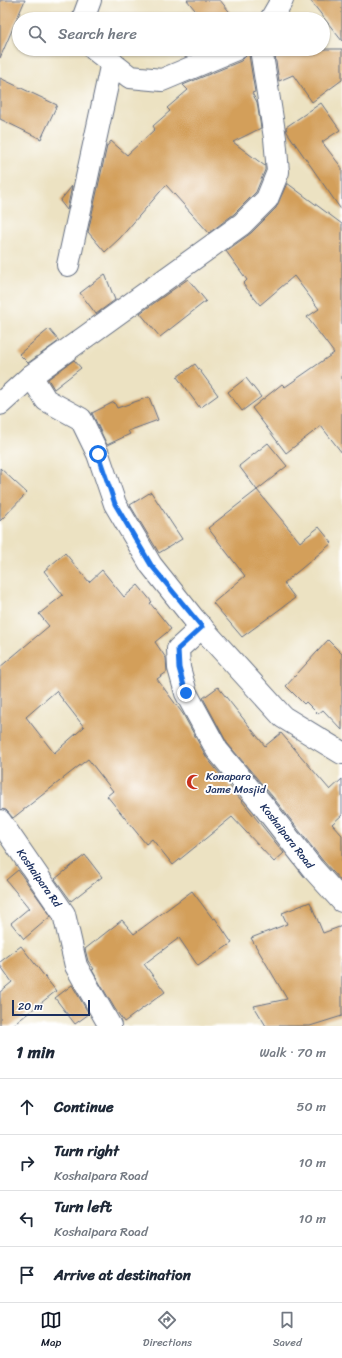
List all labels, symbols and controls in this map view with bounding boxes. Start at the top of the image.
search box [12,12,330,56]
text: Search here [58,21,137,47]
icon: search [26,23,48,45]
route start [89,445,107,463]
route end [177,684,195,702]
place label: Konapara Jame Mosjid [205,767,267,799]
mosque icon: Konapara Jame Mosjid [185,773,203,791]
street label: Koshaipara Road [255,799,320,874]
street label: Koshaipara Rd [12,845,67,912]
text: 20 m [18,997,43,1016]
scale bar [12,998,90,1017]
text: 1 min [16,1037,55,1067]
text: Walk · 70 m [260,1041,326,1064]
text: Continue [54,1094,114,1120]
text: 50 m [296,1095,326,1118]
icon: ahead [16,1096,38,1118]
text: Turn right [54,1138,119,1164]
text: 10 m [299,1151,326,1174]
icon: right [16,1152,38,1174]
text: Koshaipara Road [54,1164,148,1187]
text: Turn left [54,1194,112,1220]
text: 10 m [299,1207,326,1230]
icon: left [16,1208,38,1230]
text: Koshaipara Road [54,1220,148,1243]
text: Arrive at destination [54,1262,191,1288]
icon: arrive [16,1264,38,1286]
tab: Map [40,1309,62,1352]
tab: Directions [143,1309,192,1352]
tab: Saved [273,1309,302,1352]

